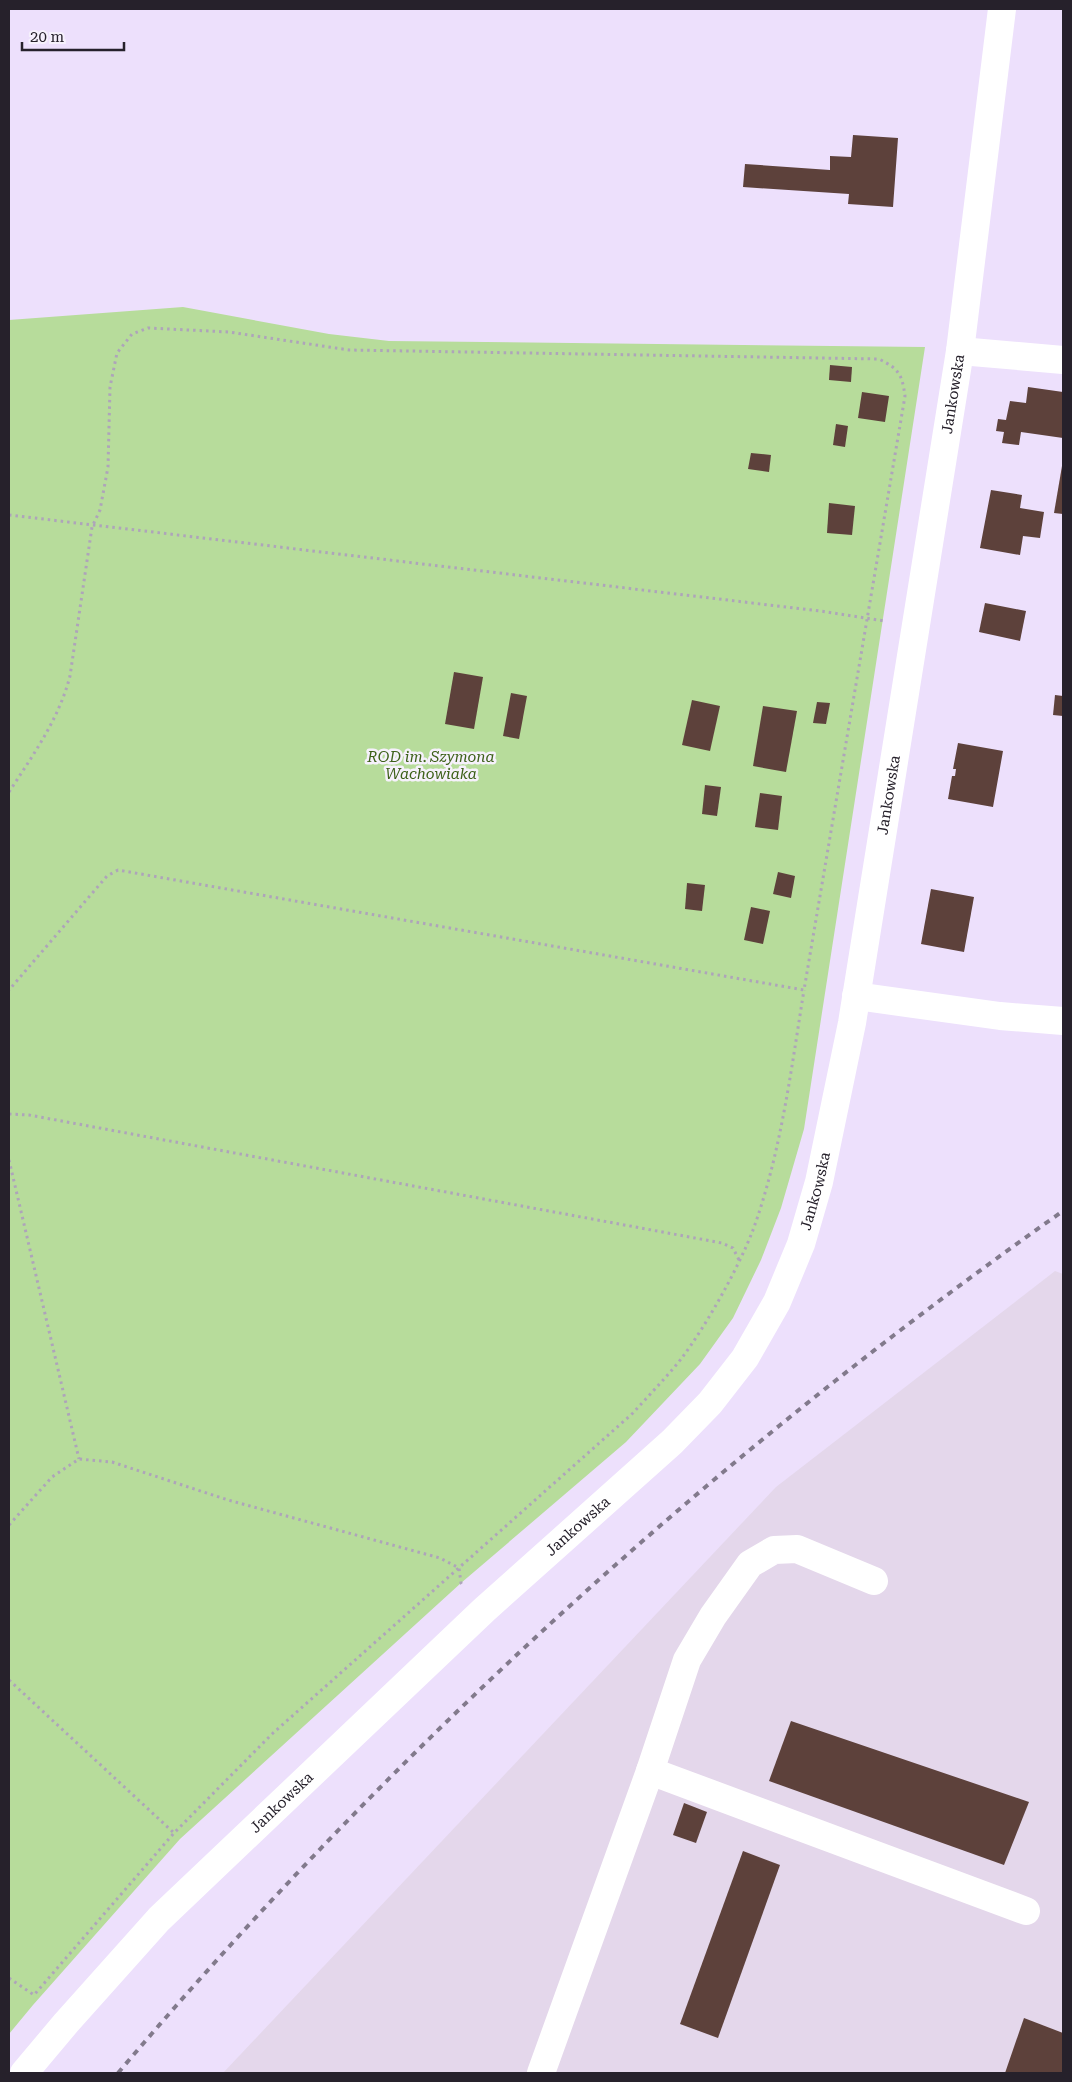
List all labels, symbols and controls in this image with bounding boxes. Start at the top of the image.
scale bar [22,20,125,52]
text: 20 m [30,28,65,46]
street label: Jankowska [938,353,968,435]
park label: ROD im. Szymona Wachowiaka [366,748,495,783]
street label: Jankowska [873,754,904,836]
street label: Jankowska [796,1150,834,1232]
street label: Jankowska [542,1493,614,1560]
street label: Jankowska [246,1768,317,1837]

